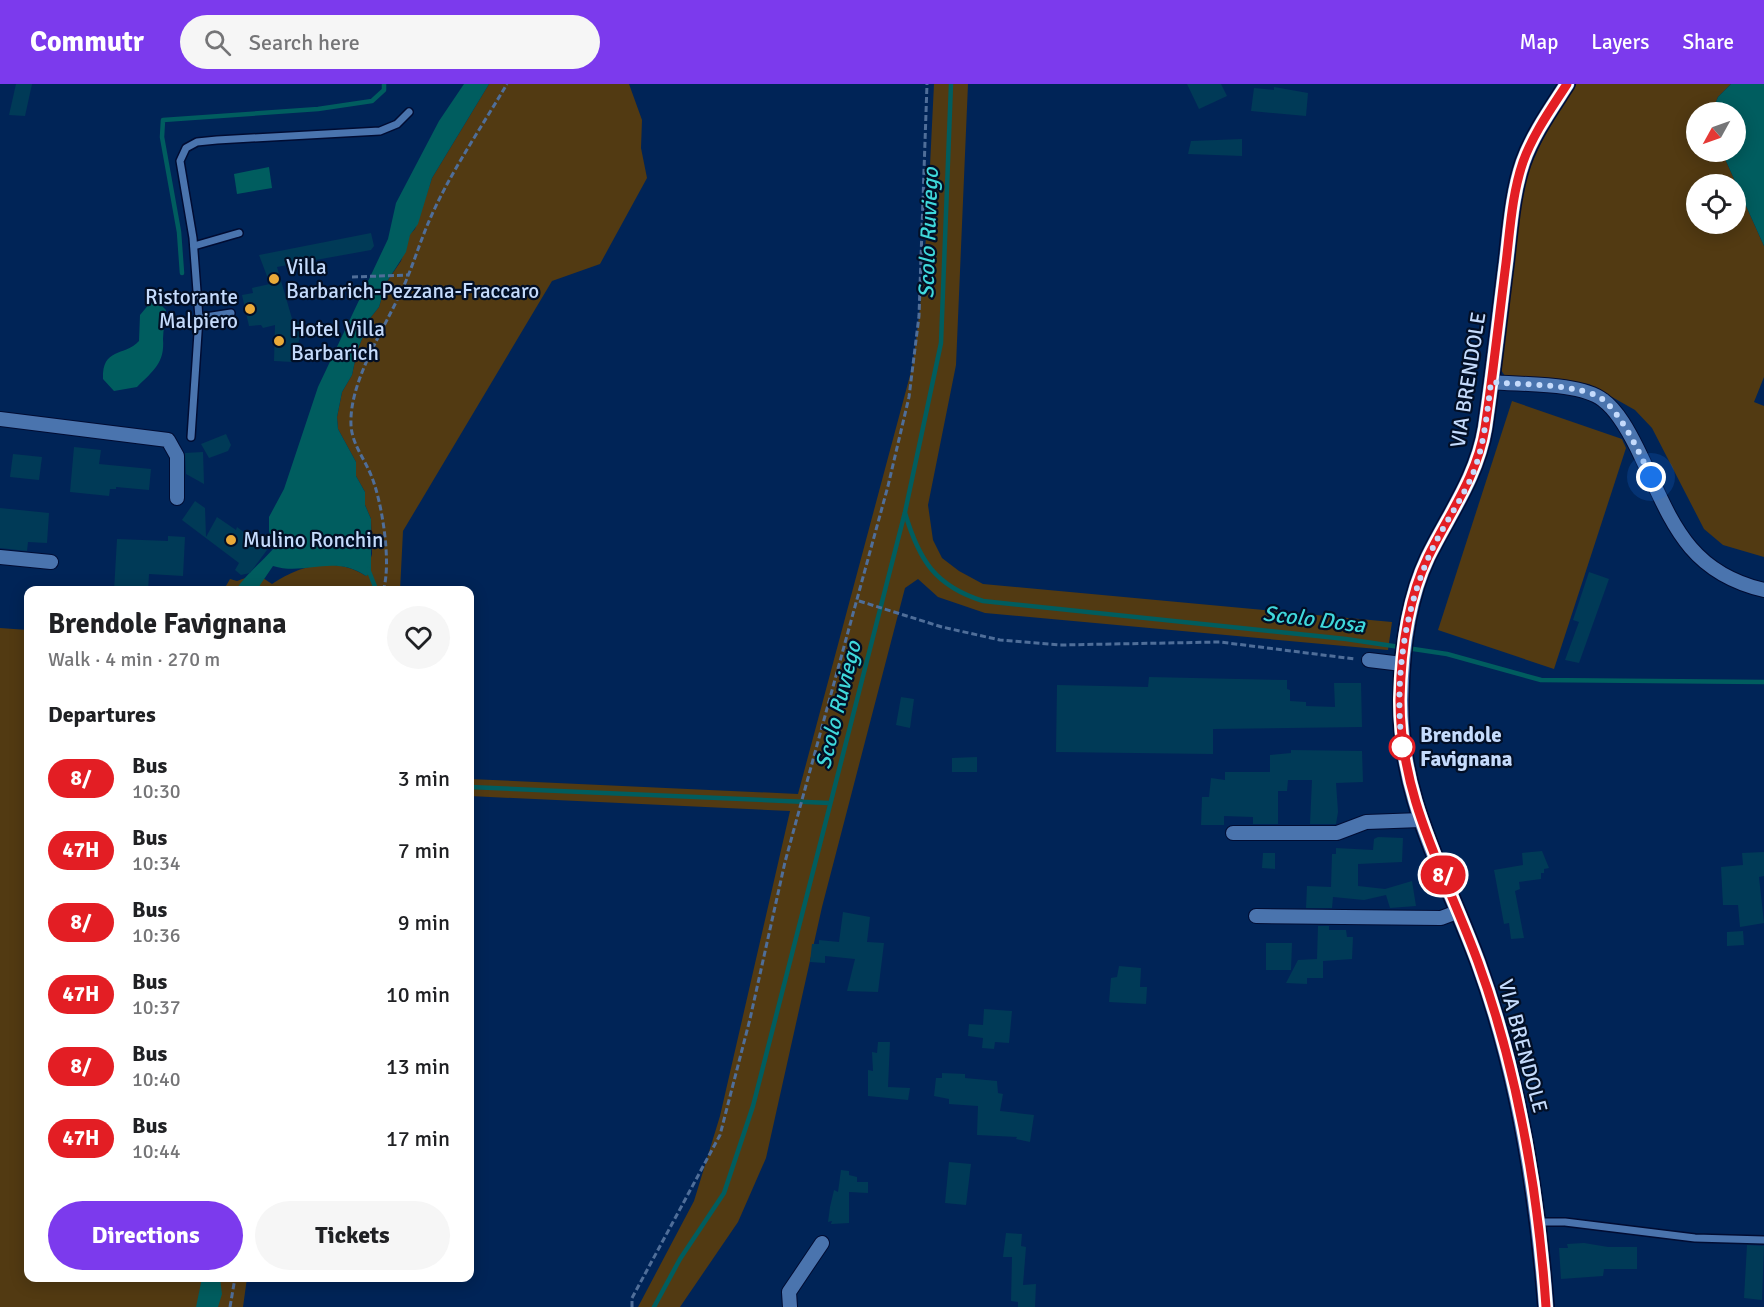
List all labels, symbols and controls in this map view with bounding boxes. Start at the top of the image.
search box [180,15,600,69]
text: Commutr [30,25,144,59]
icon: search [201,26,234,59]
text: Search here [249,29,360,56]
text: Map [1520,29,1558,55]
text: Layers [1591,29,1649,55]
text: Share [1682,29,1734,55]
north arrow [1686,102,1746,162]
map controls [1686,102,1746,234]
water label: Scolo Ruviego [912,166,944,299]
button: locate [1686,174,1746,234]
place label: Villa Barbarich-Pezzana-Fraccaro [286,254,539,304]
marker: Villa Barbarich-Pezzana-Fraccaro [267,272,281,286]
place label: Ristorante Malpiero [145,284,238,334]
marker: Ristorante Malpiero [243,302,257,316]
street label: VIA BRENDOLE [1444,310,1492,450]
place label: Hotel Villa Barbarich [291,316,385,366]
marker: Hotel Villa Barbarich [272,334,286,348]
your location [1636,462,1666,492]
place label: Mulino Ronchin [243,527,383,553]
marker: Mulino Ronchin [224,533,238,547]
water label: Scolo Dosa [1261,599,1368,639]
button: heart [387,606,450,669]
text: Brendole Favignana [48,607,287,641]
water label: Scolo Ruviego [809,637,867,772]
text: Walk · 4 min · 270 m [48,647,220,672]
text: Departures [48,701,156,728]
place label: Brendole Favignana [1420,722,1513,772]
marker: Brendole Favignana [1389,734,1415,760]
text: Bus [132,752,167,779]
text: 8/ [71,765,91,791]
text: 3 min [398,765,450,792]
text: 10:30 [132,779,181,804]
text: Bus [132,824,167,851]
text: 47H [62,837,100,863]
text: 7 min [398,837,450,864]
text: 10:34 [132,851,181,876]
line badge: 8/ [1416,856,1470,894]
text: 8/ [1433,862,1453,888]
text: Bus [132,896,167,923]
text: 8/ [71,909,91,935]
text: 9 min [398,909,450,936]
text: 10:36 [132,923,181,948]
text: Bus [132,968,167,995]
street label: VIA BRENDOLE [1493,976,1553,1116]
text: 47H [62,981,100,1007]
text: 10 min [386,981,450,1008]
text: 10:37 [132,995,181,1020]
text: Bus [132,1040,167,1067]
text: 8/ [71,1053,91,1079]
text: 13 min [386,1053,450,1080]
text: 10:40 [132,1067,181,1092]
text: Bus [132,1112,167,1139]
text: 47H [62,1125,100,1151]
text: 17 min [386,1125,450,1152]
text: 10:44 [132,1139,181,1164]
button: Directions [48,1201,243,1270]
button: Tickets [255,1201,450,1270]

